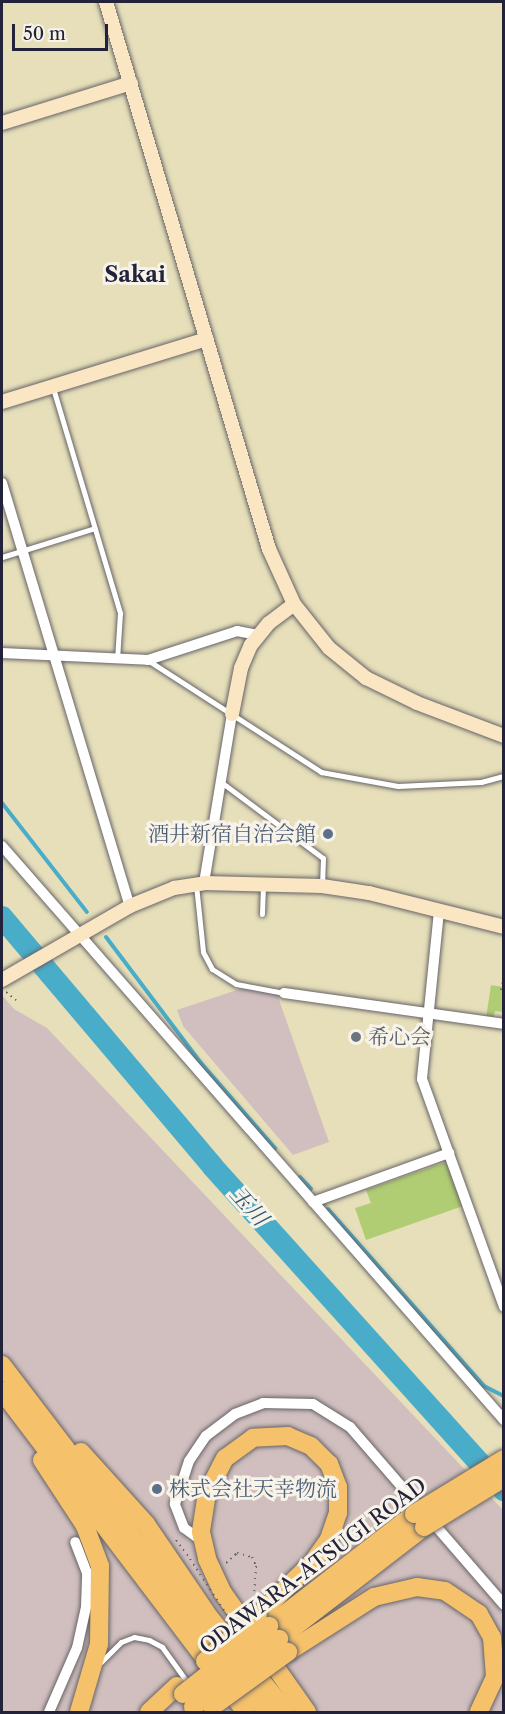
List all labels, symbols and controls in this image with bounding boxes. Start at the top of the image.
scale bar [15,12,111,50]
text: 50 m [23,23,66,45]
district label: Sakai [104,262,166,288]
place label: 酒井新宿自治会館 [148,821,316,847]
marker: 酒井新宿自治会館 [321,827,335,841]
place label: 希心会 [368,1024,431,1050]
marker: 希心会 [349,1030,363,1044]
water label: 玉川 [224,1181,274,1231]
street label: ODAWARA-ATSUGI ROAD [195,1472,431,1660]
place label: 株式会社天幸物流 [169,1476,337,1502]
marker: 株式会社天幸物流 [150,1482,164,1496]

